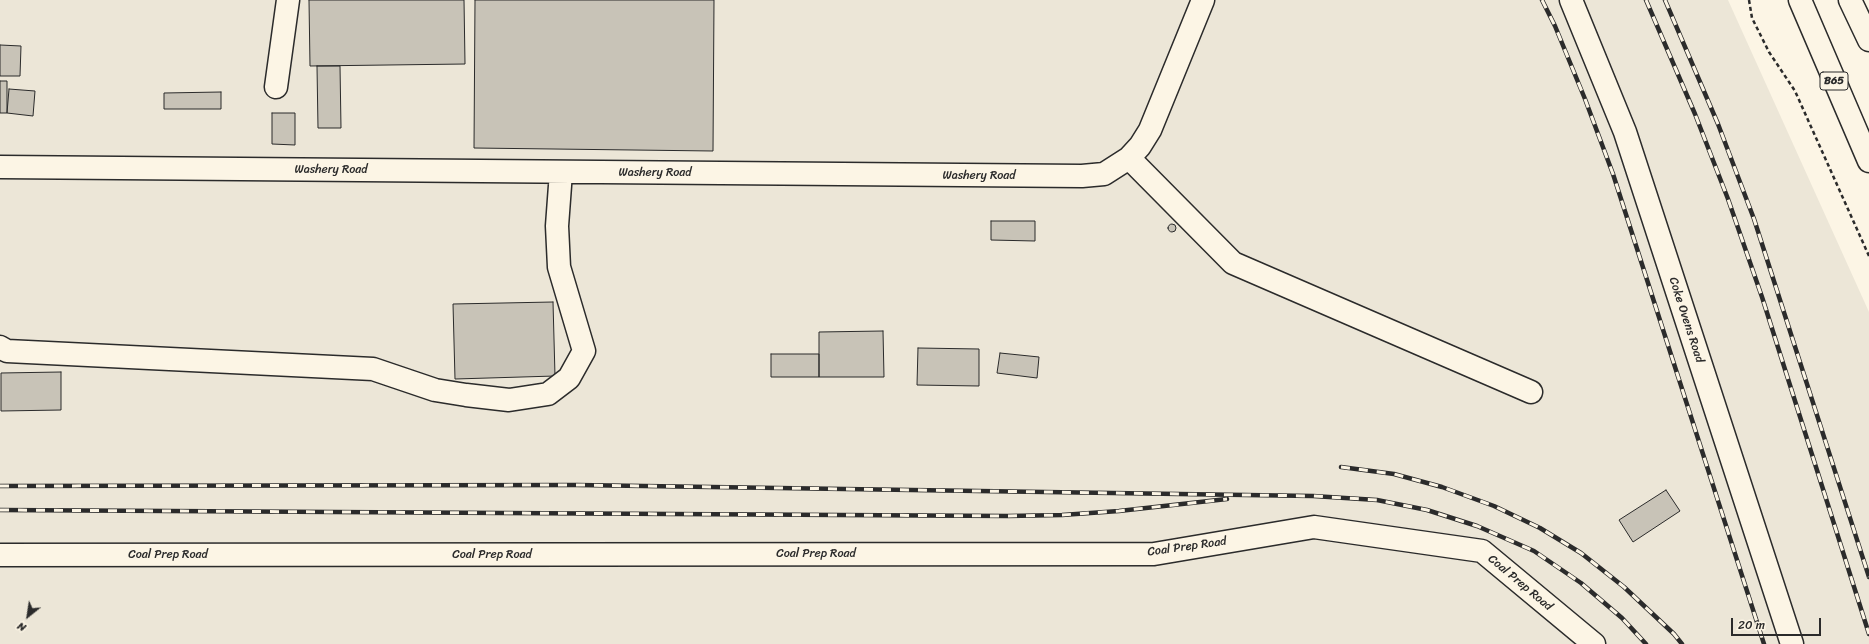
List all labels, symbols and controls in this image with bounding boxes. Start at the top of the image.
road number: B65 [1820,72,1848,90]
street label: Washery Road [294,163,368,177]
street label: Washery Road [618,166,692,180]
street label: Washery Road [942,169,1016,183]
street label: Coke Ovens Road [1665,275,1707,365]
street label: Coal Prep Road [1147,534,1227,560]
street label: Coal Prep Road [776,547,856,561]
street label: Coal Prep Road [128,548,208,562]
street label: Coal Prep Road [452,548,532,562]
street label: Coal Prep Road [1485,552,1555,614]
north arrow [8,596,48,636]
scale bar [1733,610,1823,636]
text: 20 m [1738,614,1765,636]
text: N [14,617,30,637]

